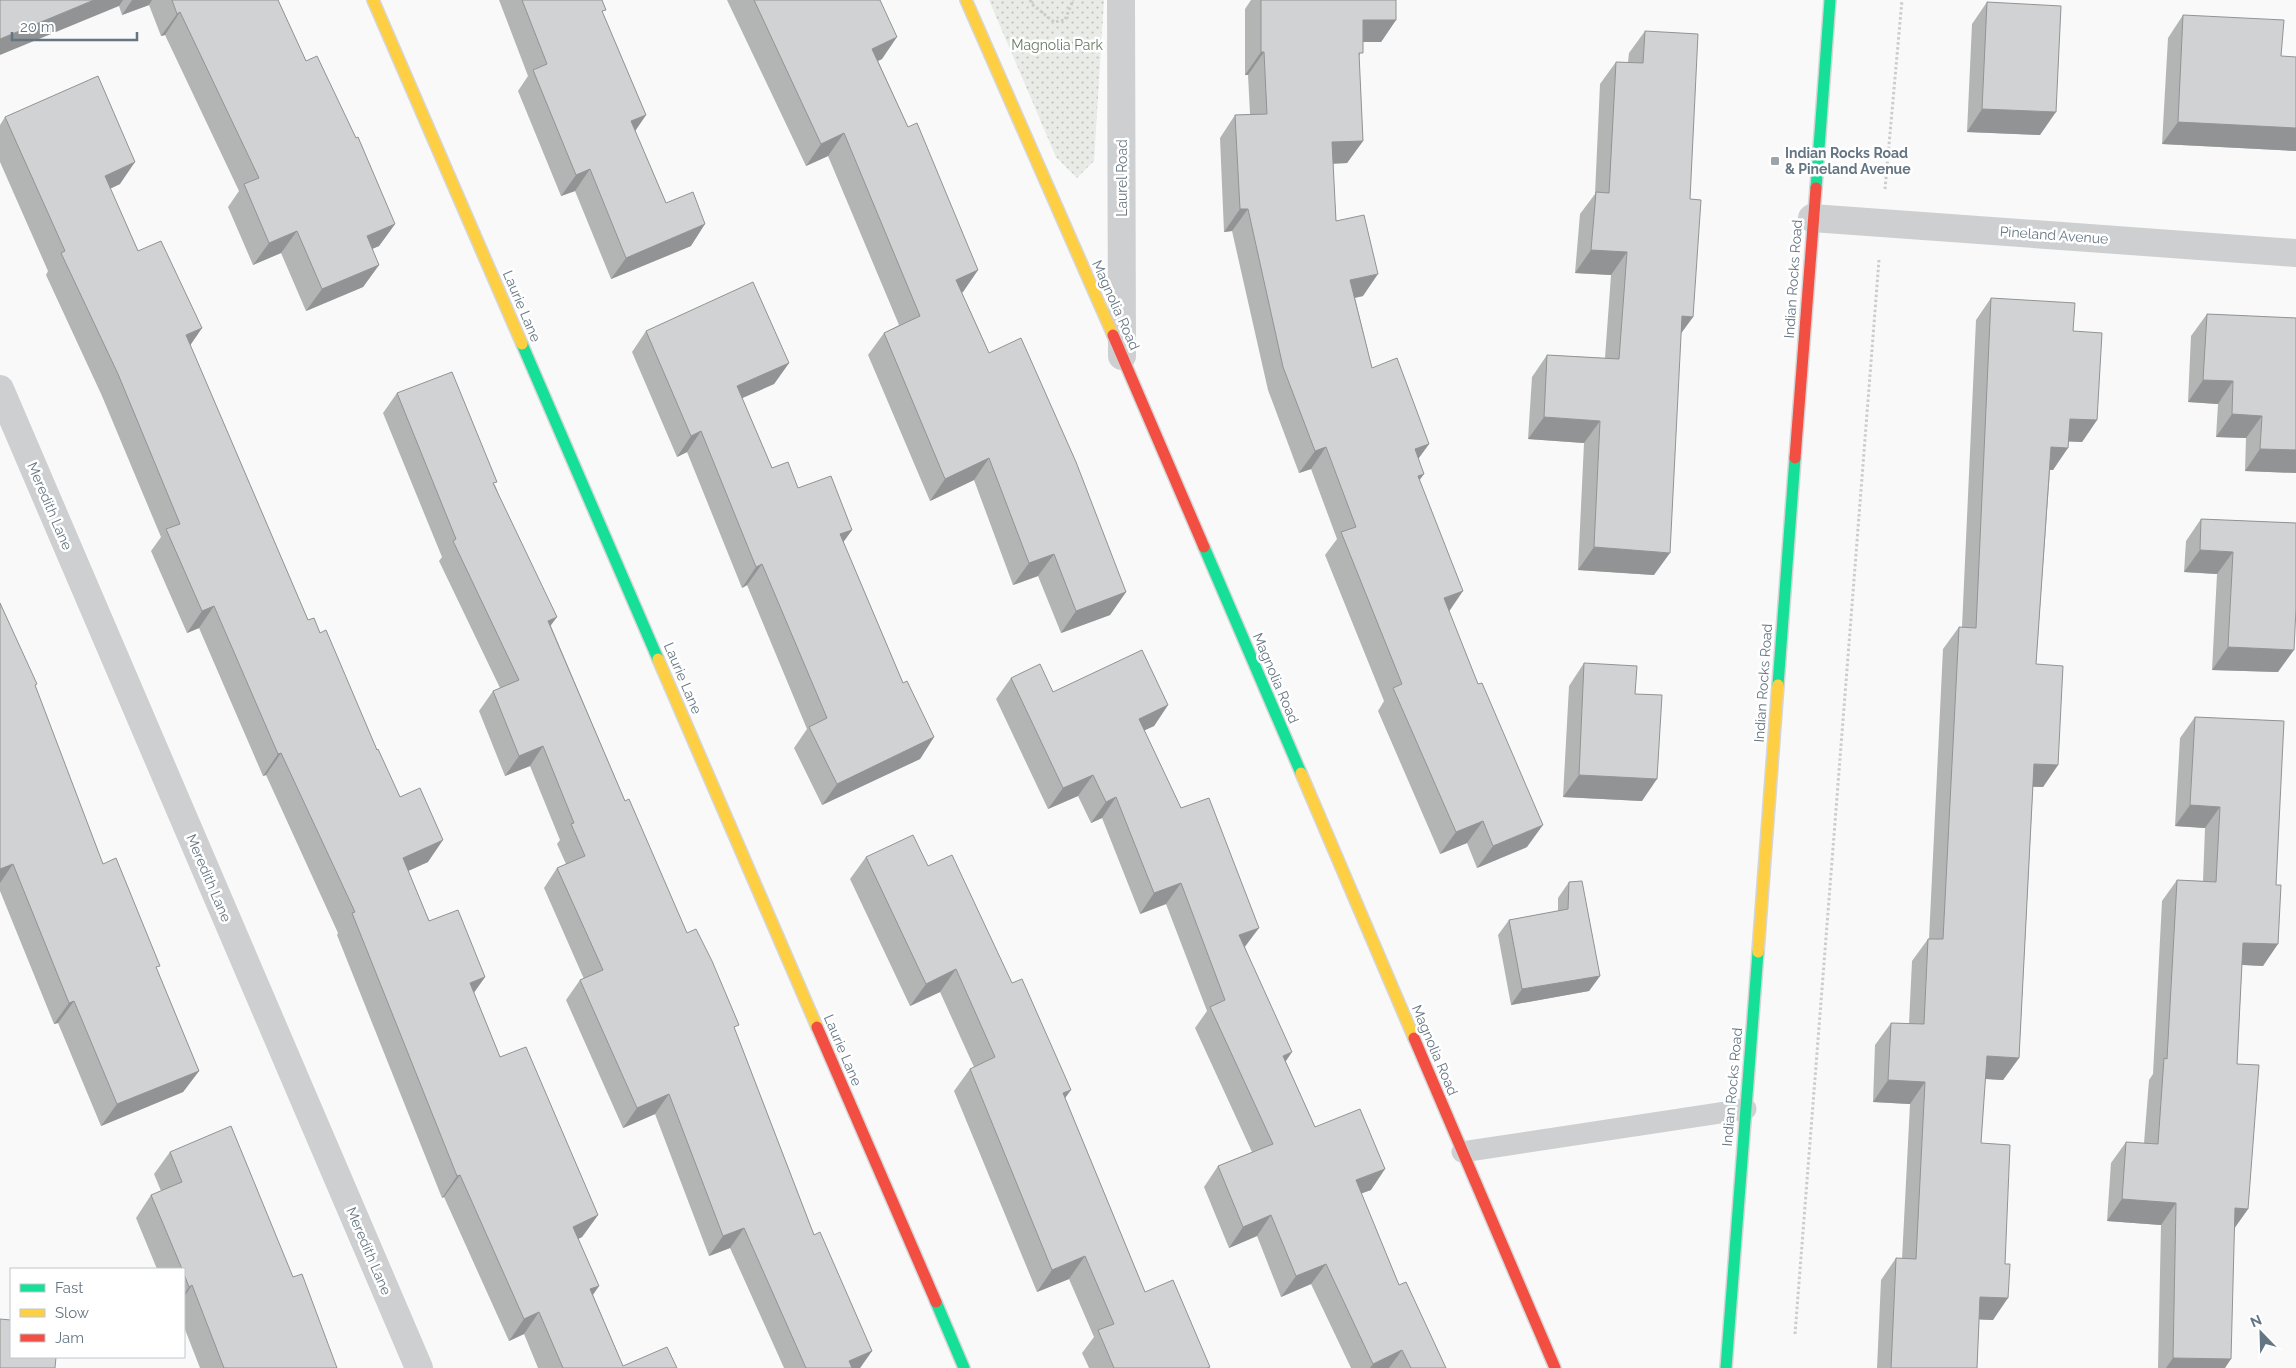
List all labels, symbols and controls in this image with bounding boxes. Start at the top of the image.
scale bar [12,10,138,42]
text: 20 m [20,18,55,36]
park label: Magnolia Park [1011,37,1103,53]
street label: Laurel Road [1114,139,1130,217]
place label: Indian Rocks Road & Pineland Avenue [1785,145,1911,177]
marker: Indian Rocks Road & Pineland Avenue [1769,155,1781,167]
street label: Indian Rocks Road [1781,219,1805,339]
street label: Pineland Avenue [1999,223,2109,247]
street label: Magnolia Road [1089,258,1143,352]
street label: Laurie Lane [500,268,544,344]
street label: Meredith Lane [24,460,76,552]
street label: Indian Rocks Road [1751,623,1775,743]
street label: Magnolia Road [1250,630,1302,726]
street label: Laurie Lane [661,640,705,716]
street label: Meredith Lane [183,832,235,924]
street label: Magnolia Road [1409,1002,1461,1098]
street label: Laurie Lane [821,1012,865,1088]
street label: Indian Rocks Road [1719,1027,1745,1147]
street label: Meredith Lane [343,1205,395,1297]
legend [10,1268,185,1358]
text: Fast [55,1279,83,1297]
text: Slow [55,1304,89,1322]
north arrow [2236,1308,2286,1358]
text: N [2248,1312,2264,1330]
text: Jam [55,1329,84,1347]

